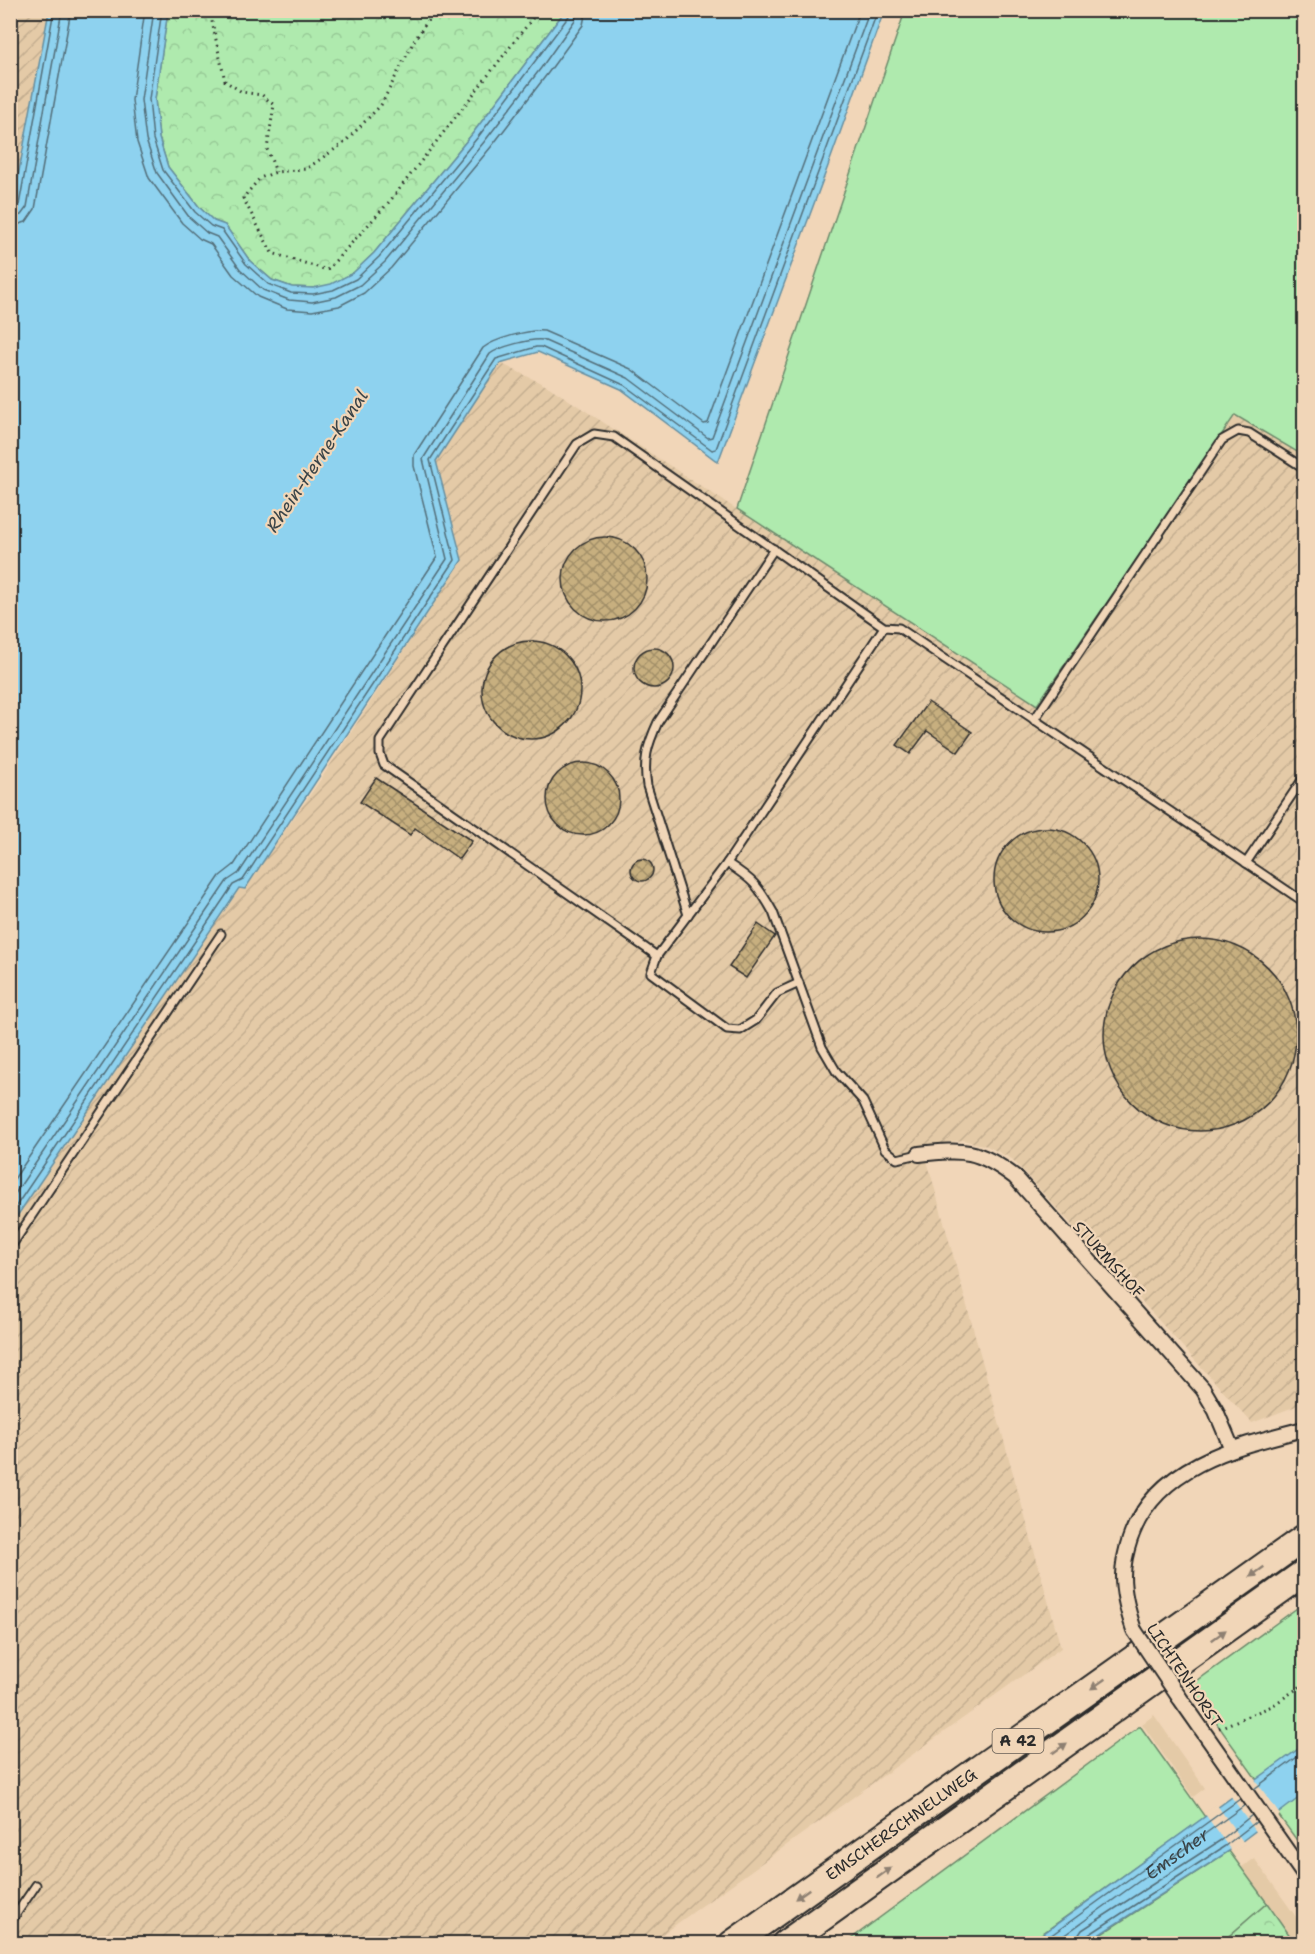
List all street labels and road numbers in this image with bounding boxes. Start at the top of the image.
street label: STURMSHOF [1068,1216,1149,1302]
street label: LICHTENHORST [1142,1619,1227,1732]
road number: A 42 [992,1729,1044,1753]
street label: EMSCHERSCHNELLWEG [821,1764,981,1885]

